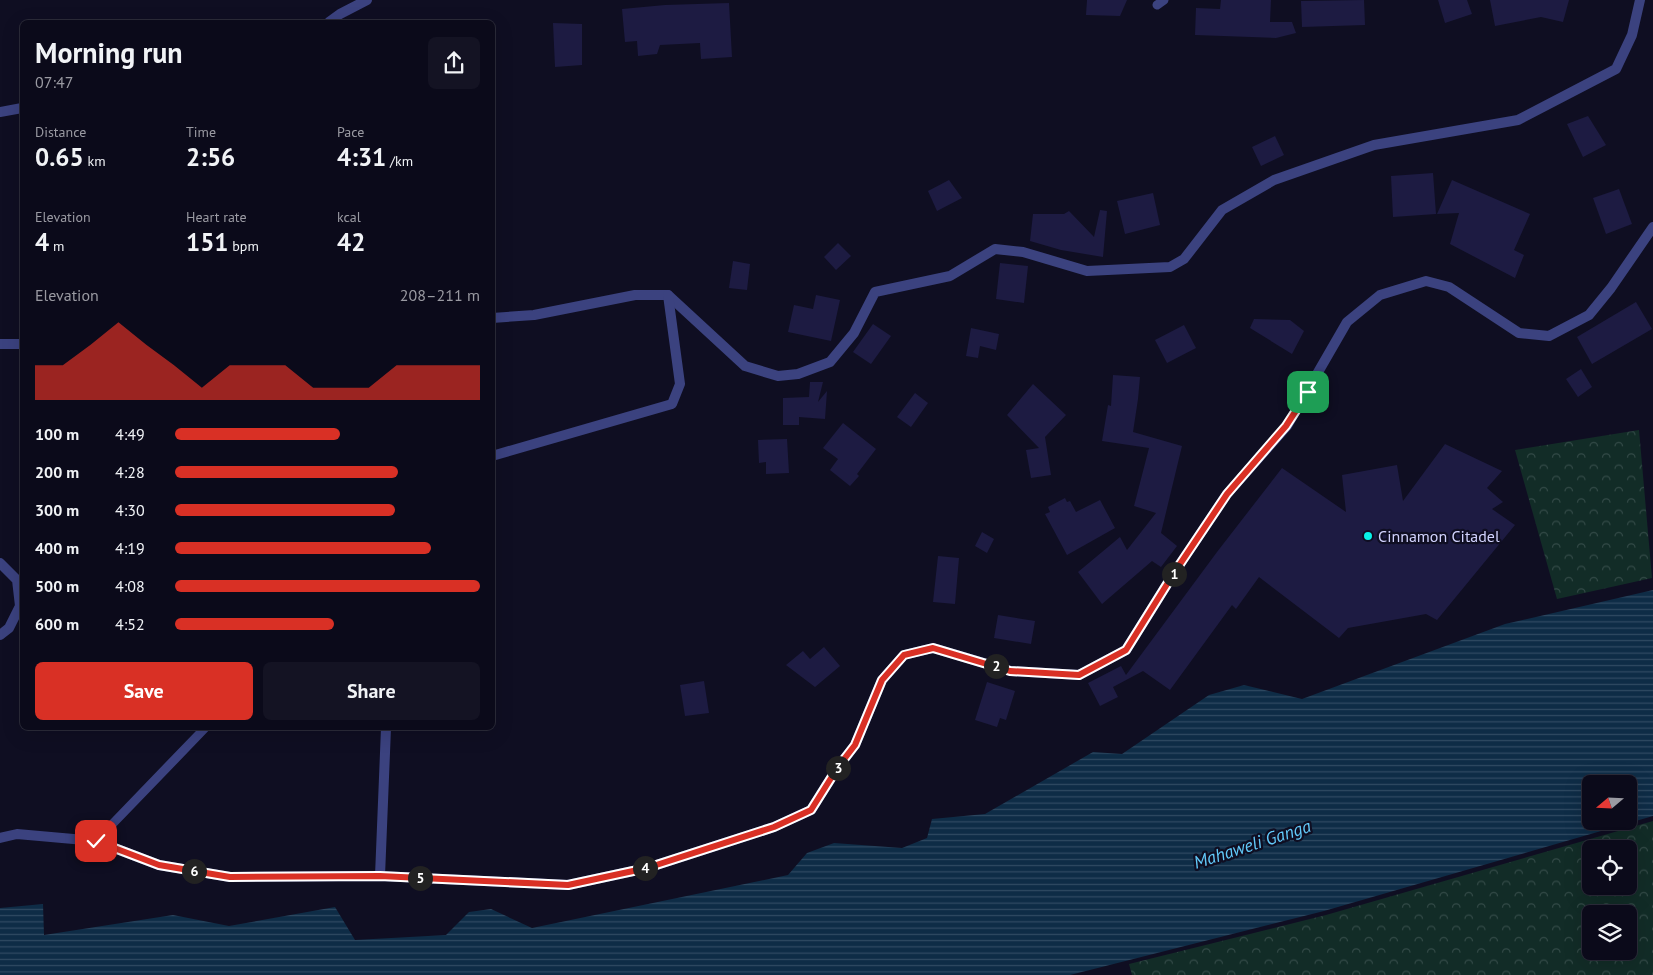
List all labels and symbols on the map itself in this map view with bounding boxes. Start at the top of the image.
pin [1287,371,1329,413]
place label: Cinnamon Citadel [1378,526,1500,546]
marker: Cinnamon Citadel [1362,530,1374,542]
pin: 1 [1162,562,1186,586]
pin: 2 [984,654,1008,678]
pin: 3 [826,756,850,780]
north arrow [1582,775,1638,830]
water label: Mahaweli Ganga [1190,814,1314,874]
pin [75,820,117,862]
pin: 4 [632,856,658,880]
pin: 6 [182,858,206,884]
pin: 5 [408,866,432,890]

